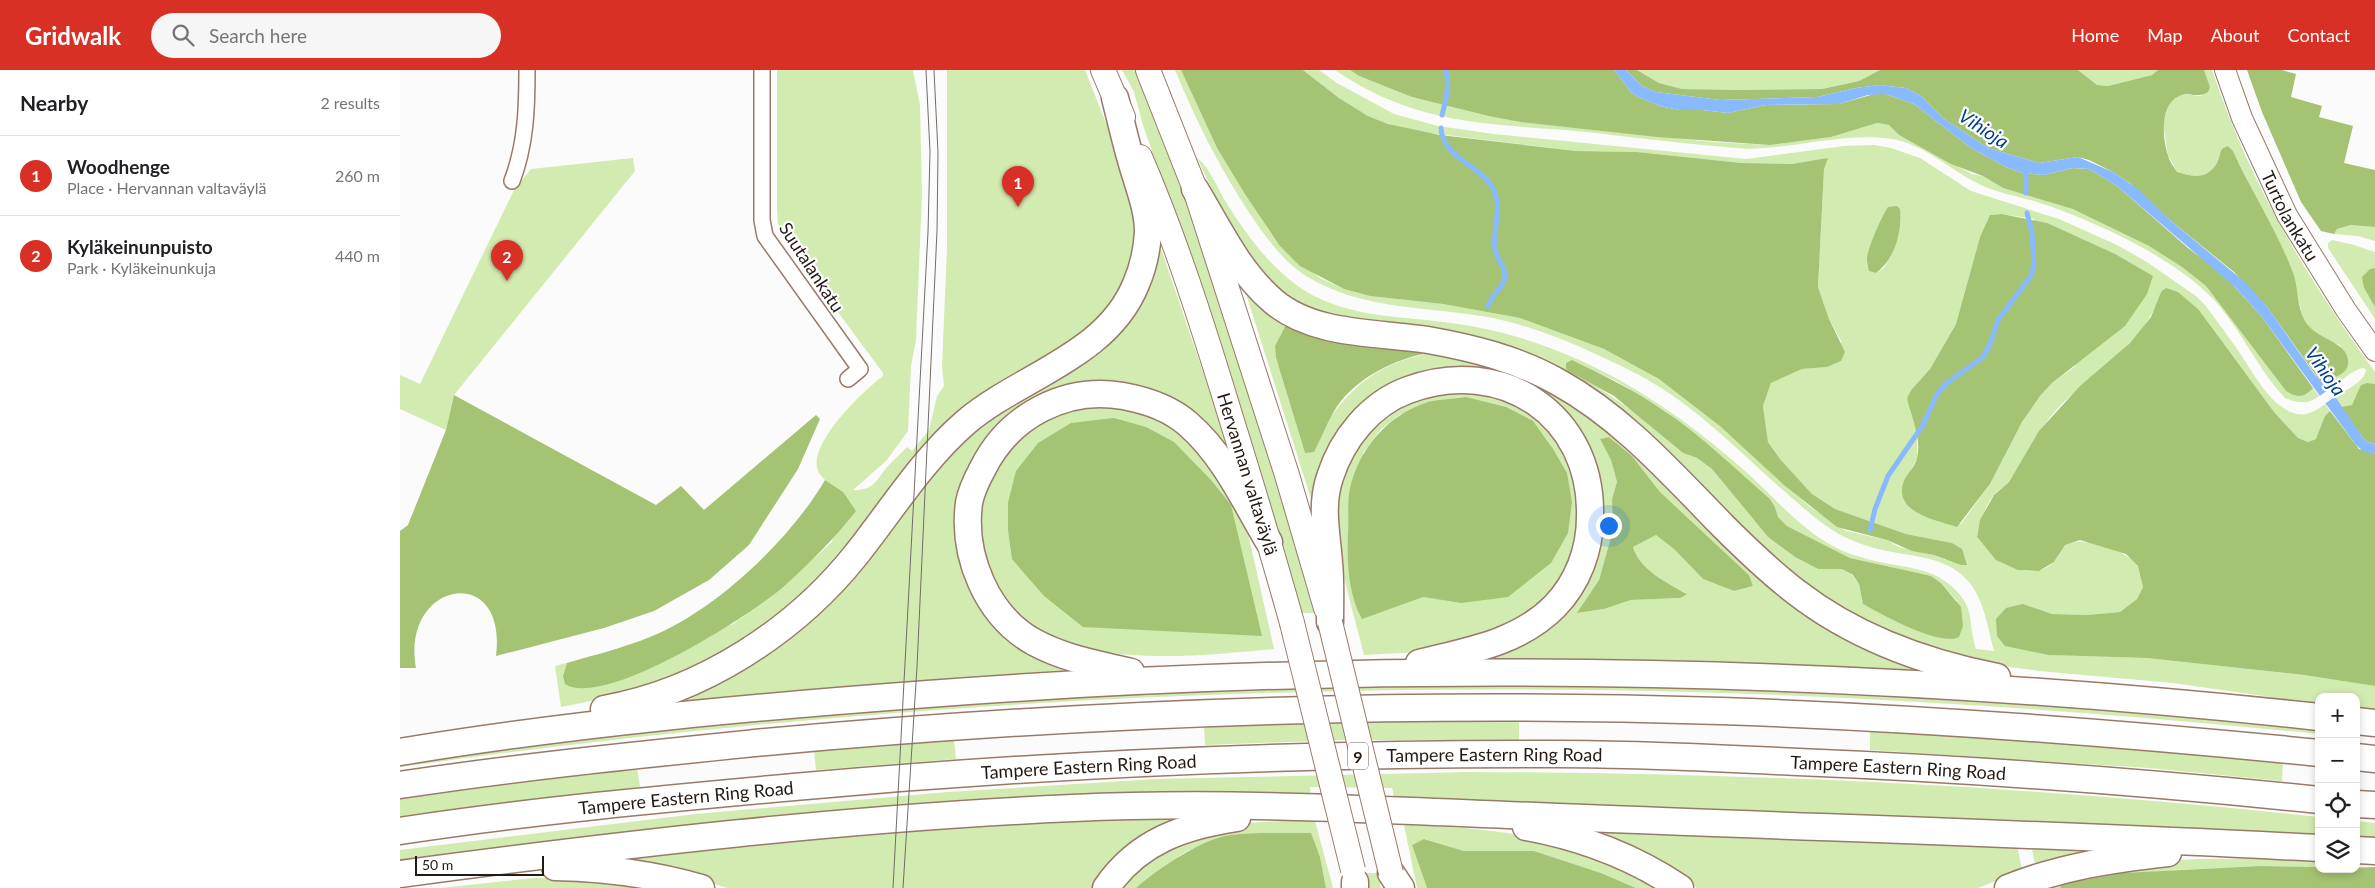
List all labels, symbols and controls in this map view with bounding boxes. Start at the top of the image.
search box [151,13,501,58]
text: Gridwalk [25,21,121,50]
icon: search [169,21,197,49]
text: Search here [209,24,307,47]
text: Home [2071,24,2119,46]
text: Map [2147,24,2183,46]
text: About [2211,24,2260,46]
text: Contact [2288,24,2350,46]
text: Nearby [20,90,88,115]
text: 2 results [320,93,380,112]
water label: Vihioja [1955,103,2013,153]
text: Woodhenge [67,155,170,178]
text: 1 [31,166,41,185]
text: 260 m [335,166,380,185]
pin: 1 [1002,166,1034,207]
street label: Turtolankatu [2257,167,2324,265]
text: Place · Hervannan valtaväylä [67,178,266,197]
street label: Suutalankatu [775,218,849,316]
text: Kyläkeinunpuisto [67,235,213,258]
pin: 2 [491,240,523,281]
text: 2 [31,246,41,265]
text: 440 m [335,246,380,265]
text: Park · Kyläkeinunkuja [67,258,216,277]
water label: Vihioja [2301,342,2351,400]
street label: Hervannan valtaväylä [1213,390,1283,558]
your location [1596,513,1622,539]
map controls [2315,693,2360,873]
button: + [2315,693,2360,738]
button: − [2315,738,2360,783]
road number: 9 [1348,742,1368,769]
street label: Tampere Eastern Ring Road [1386,743,1603,766]
street label: Tampere Eastern Ring Road [980,750,1197,783]
street label: Tampere Eastern Ring Road [1790,751,2007,784]
street label: Tampere Eastern Ring Road [577,776,794,819]
button: locate [2315,783,2360,828]
button: layers [2315,828,2360,873]
scale bar [415,853,544,876]
text: 50 m [422,856,453,873]

